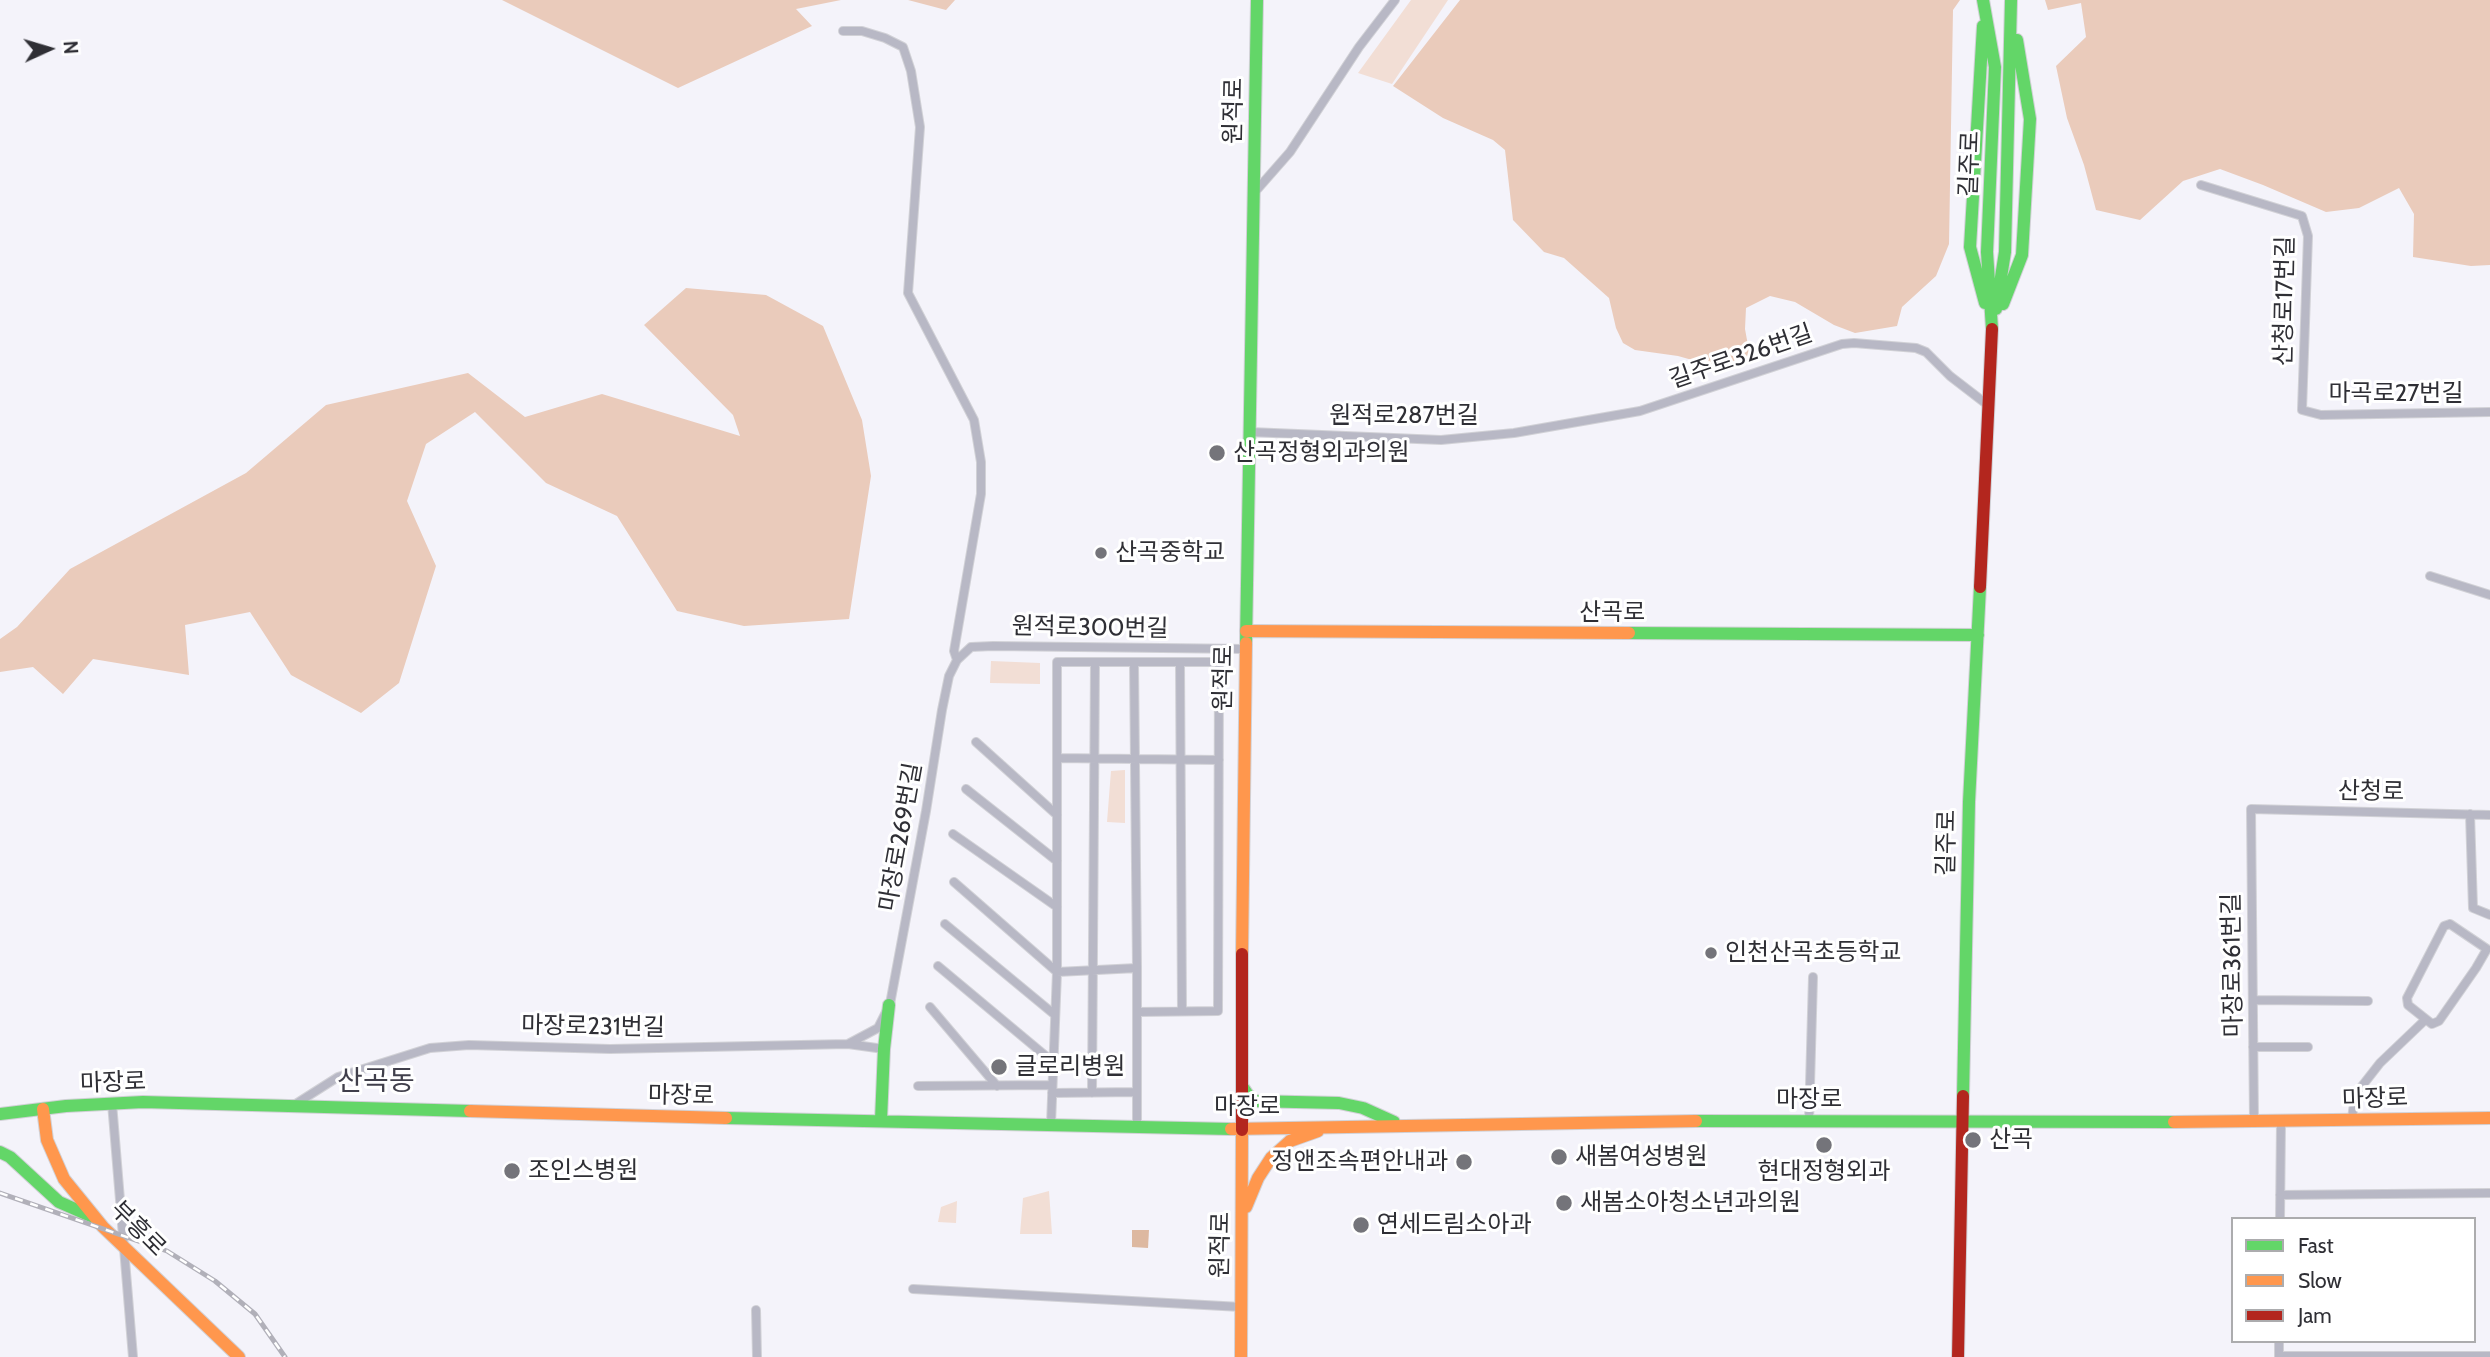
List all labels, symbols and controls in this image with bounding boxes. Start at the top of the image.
north arrow [14,14,84,84]
text: N [59,40,82,55]
street label: 원적로 [1219,78,1249,144]
street label: 길주로 [1954,130,1986,198]
street label: 산청로17번길 [2269,236,2301,366]
street label: 길주로326번길 [1666,319,1816,395]
street label: 마곡로27번길 [2328,380,2464,408]
street label: 원적로287번길 [1329,402,1479,430]
place label: 산곡정형외과의원 [1233,439,1410,467]
marker: 산곡정형외과의원 [1207,443,1227,463]
place label: 산곡중학교 [1115,539,1225,567]
marker: 산곡중학교 [1093,545,1109,561]
street label: 산곡로 [1579,599,1645,627]
street label: 원적로300번길 [1011,612,1169,644]
street label: 원적로 [1209,645,1239,711]
street label: 마장로269번길 [874,761,928,913]
street label: 산청로 [2338,777,2404,807]
street label: 길주로 [1932,810,1962,876]
street label: 마장로361번길 [2217,892,2249,1038]
place label: 인천산곡초등학교 [1725,939,1902,967]
marker: 인천산곡초등학교 [1703,945,1719,961]
street label: 마장로231번길 [521,1011,665,1043]
place label: 글로리병원 [1015,1053,1125,1081]
marker: 글로리병원 [989,1057,1009,1077]
district label: 산곡동 [337,1065,415,1099]
street label: 마장로 [79,1067,147,1099]
street label: 마장로 [648,1081,714,1111]
street label: 마장로 [2341,1083,2409,1115]
street label: 마장로 [1776,1086,1842,1114]
street label: 마장로 [1214,1093,1280,1121]
place label: 산곡 [1989,1126,2033,1154]
marker: 산곡 [1963,1130,1983,1150]
marker: 현대정형외과 [1814,1135,1834,1155]
place label: 새봄여성병원 [1575,1143,1707,1171]
marker: 새봄여성병원 [1549,1147,1569,1167]
place label: 정앤조속편안내과 [1271,1148,1448,1176]
marker: 정앤조속편안내과 [1454,1152,1474,1172]
place label: 조인스병원 [528,1157,638,1185]
place label: 현대정형외과 [1758,1158,1890,1186]
marker: 조인스병원 [502,1161,522,1181]
place label: 새봄소아청소년과의원 [1580,1189,1801,1217]
marker: 새봄소아청소년과의원 [1554,1193,1574,1213]
street label: 부흥로 [104,1195,172,1263]
place label: 연세드림소아과 [1377,1211,1532,1239]
street label: 원적로 [1206,1212,1236,1278]
marker: 연세드림소아과 [1351,1215,1371,1235]
legend [2231,1217,2476,1343]
text: Fast [2298,1233,2334,1258]
text: Slow [2298,1268,2342,1293]
text: Jam [2298,1303,2332,1328]

